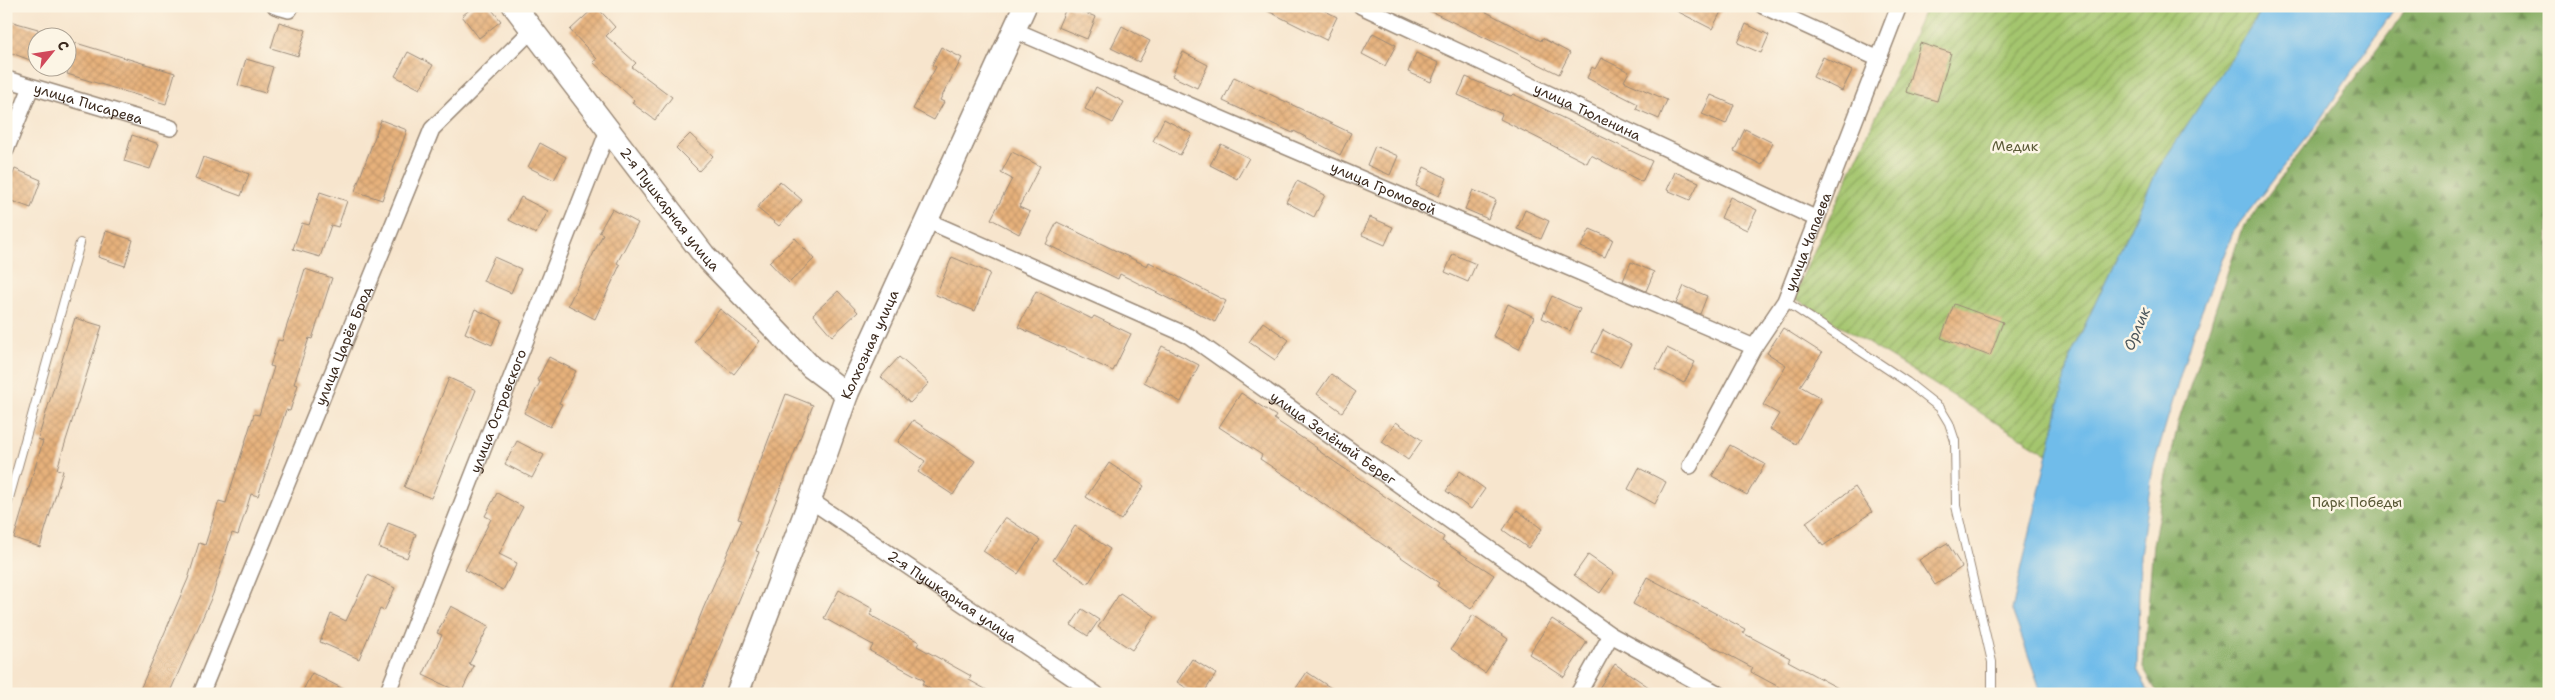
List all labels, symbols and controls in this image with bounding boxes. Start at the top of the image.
north arrow [28,28,78,78]
text: С [53,37,73,54]
street label: улица Писарева [32,79,145,128]
street label: улица Тюленина [1531,79,1644,145]
park label: Медик [1992,137,2039,155]
street label: 2-я Пушкарная улица [616,144,724,275]
street label: улица Громовой [1328,158,1439,219]
street label: улица Чапаева [1781,189,1835,294]
street label: улица Царёв Брод [311,283,376,408]
street label: Колхозная улица [837,287,903,402]
water label: Орлик [2119,303,2155,354]
street label: улица Островского [466,347,530,475]
street label: улица Зелёный Берег [1267,387,1400,489]
park label: Парк Победы [2312,493,2402,511]
street label: 2-я Пушкарная улица [884,546,1021,647]

